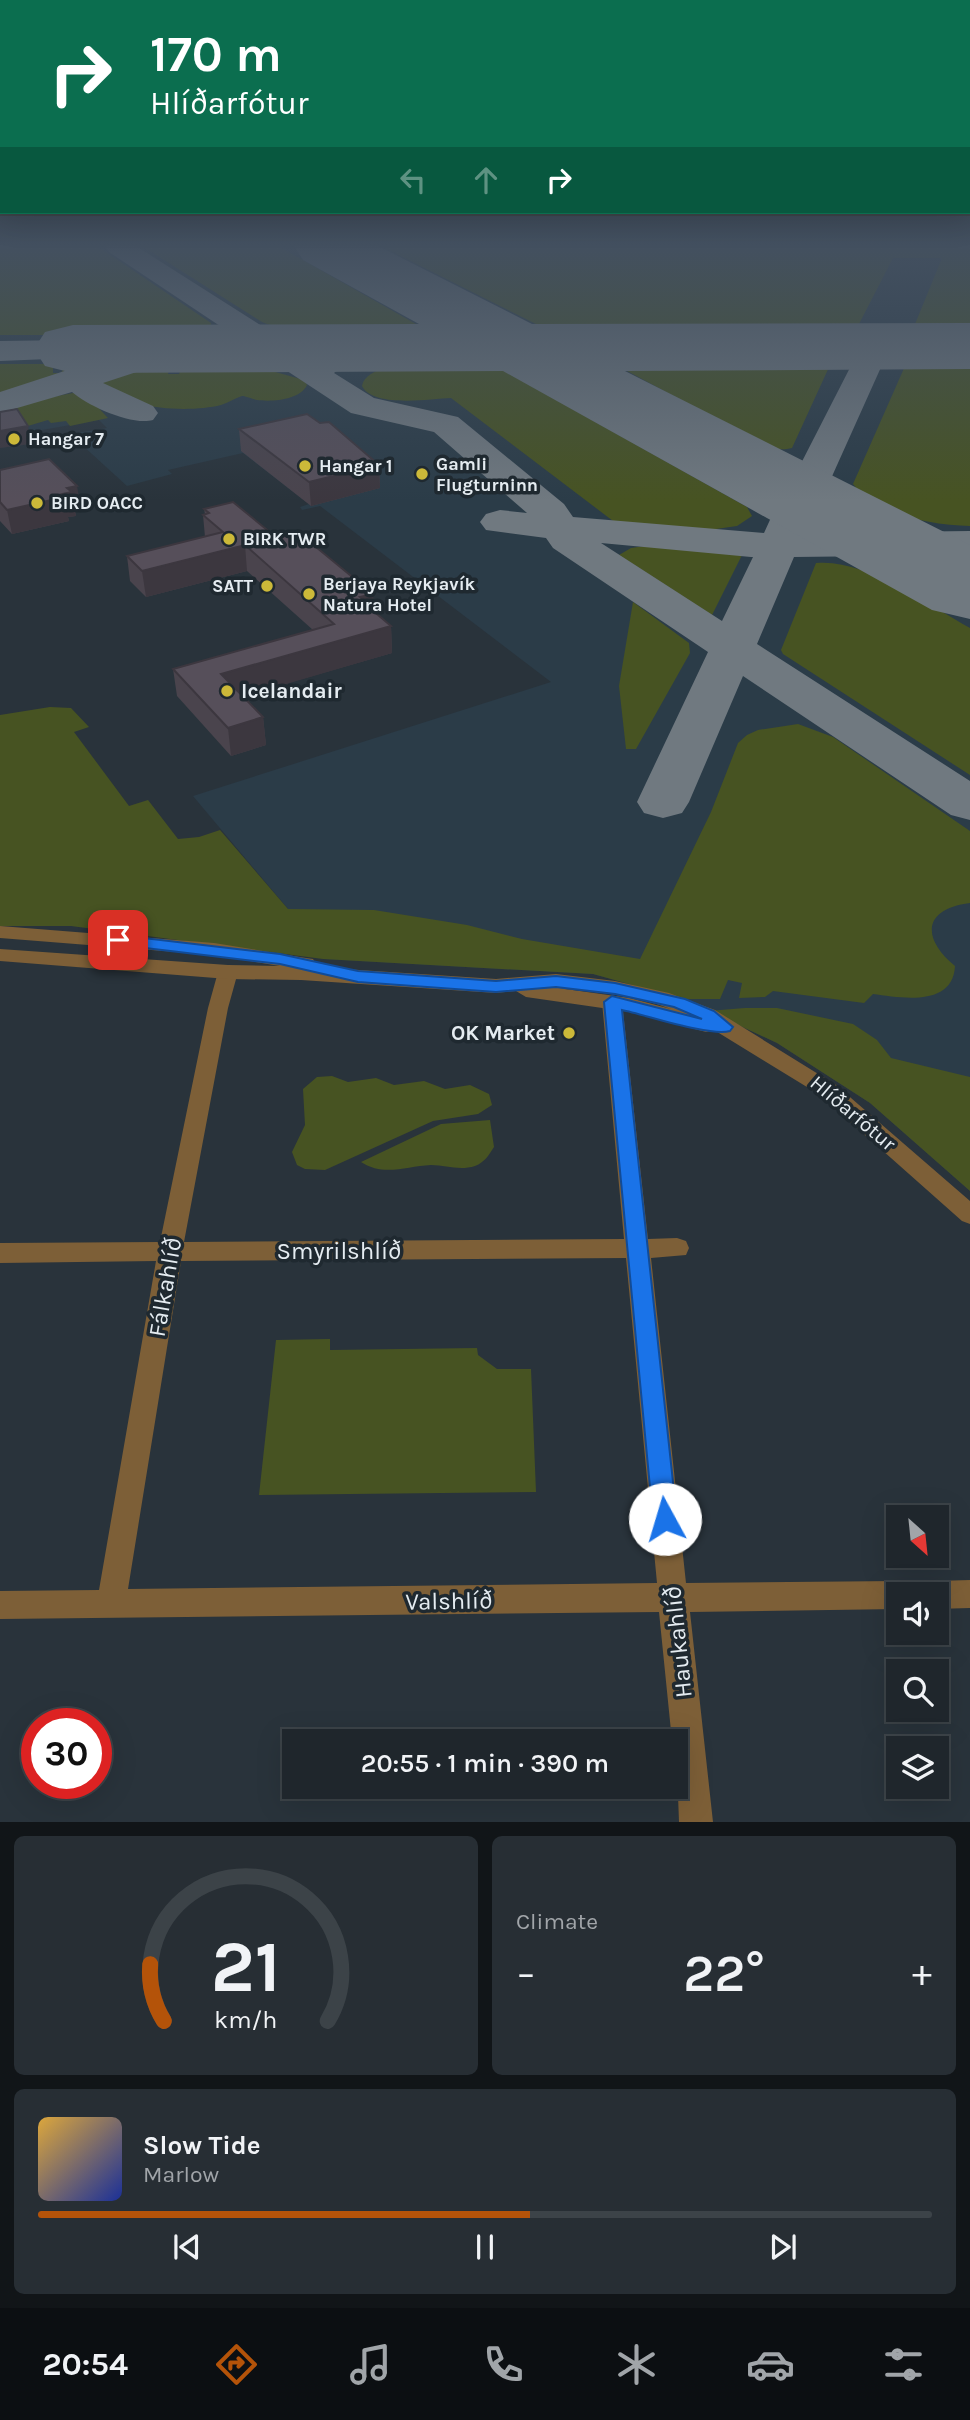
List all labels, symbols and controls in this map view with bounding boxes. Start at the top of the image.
text: 170 m [150,26,282,83]
icon: right [35,28,126,119]
text: Hlíðarfótur [150,85,308,122]
icon: left [394,161,432,199]
icon: ahead [467,161,505,199]
icon: right [540,161,578,199]
place label: Hangar 7 [28,428,104,450]
marker: Hangar 7 [6,431,22,447]
place label: Gamli Flugturninn [436,453,538,496]
place label: Hangar 1 [319,455,393,477]
marker: Hangar 1 [297,458,313,474]
marker: Gamli Flugturninn [414,466,430,482]
place label: BIRD OACC [51,492,143,514]
marker: BIRD OACC [29,495,45,511]
place label: BIRK TWR [243,528,326,550]
marker: BIRK TWR [221,531,237,547]
place label: Berjaya Reykjavík Natura Hotel [323,573,476,616]
place label: SATT [212,575,253,597]
marker: SATT [259,578,275,594]
marker: Berjaya Reykjavík Natura Hotel [301,586,317,602]
place label: Icelandair [241,679,342,703]
marker: Icelandair [219,683,235,699]
pin [88,910,148,970]
icon: arrive [99,921,137,959]
place label: OK Market [451,1021,555,1045]
marker: OK Market [561,1025,577,1041]
street label: Hlíðarfótur [805,1070,901,1156]
street label: Fálkahlíð [142,1235,188,1339]
street label: Smyrilshlíð [276,1237,402,1265]
position arrow [628,1482,702,1556]
north arrow [886,1505,948,1568]
map controls [886,1505,949,1799]
button: sound [886,1582,949,1645]
street label: Haukahlíð [658,1585,698,1699]
street label: Valshlíð [405,1586,493,1616]
button: search [886,1659,949,1722]
speed limit sign: 30 [21,1708,112,1799]
button: layers [886,1736,949,1799]
text: 20:55 · 1 min · 390 m [361,1748,609,1779]
text: Climate [516,1908,598,1935]
text: 21 [211,1925,281,2010]
text: 22° [683,1943,765,2004]
text: − [516,1951,536,1996]
text: + [912,1951,932,1996]
text: km/h [214,2005,278,2034]
text: Slow Tide [143,2130,261,2161]
text: Marlow [143,2161,219,2188]
icon: previous [168,2228,206,2266]
icon: pause [466,2228,504,2266]
icon: next [764,2228,802,2266]
icon: directions [212,2340,261,2389]
icon: music [346,2340,395,2389]
icon: phone [479,2340,528,2389]
icon: climate [612,2340,661,2389]
icon: car [746,2340,795,2389]
icon: filters [879,2340,928,2389]
text: 20:54 [42,2346,128,2383]

